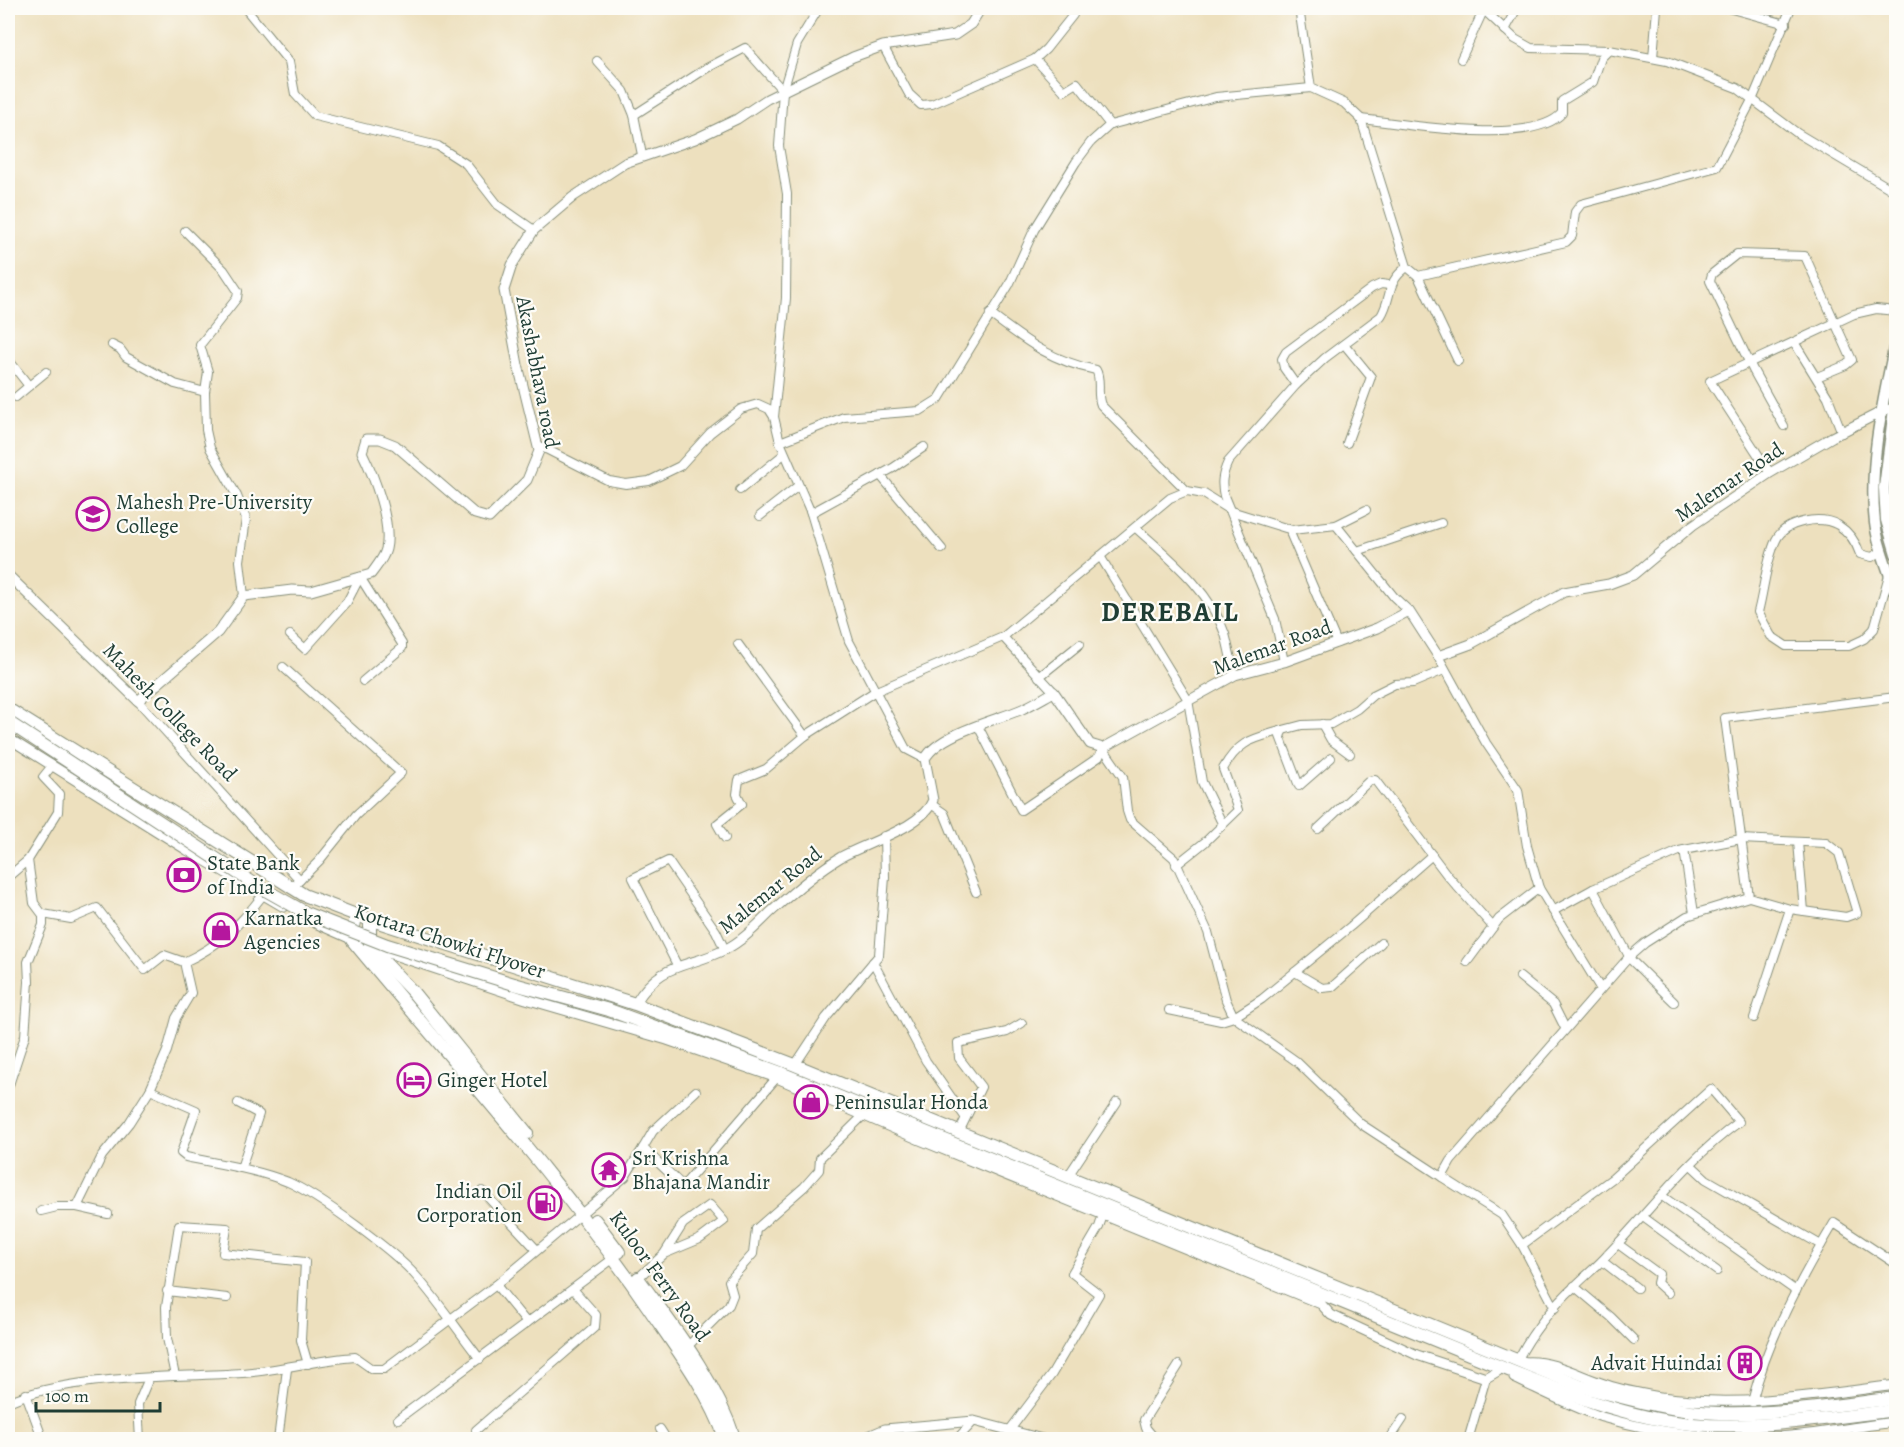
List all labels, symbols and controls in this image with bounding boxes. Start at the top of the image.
street label: Akashabhava road [509,292,567,451]
street label: Malemar Road [1669,435,1789,529]
place label: Mahesh Pre-University College [116,488,313,540]
school or university icon: Mahesh Pre-University College [75,496,111,532]
district label: DEREBAIL [1101,594,1239,630]
street label: Malemar Road [1208,612,1336,682]
street label: Mahesh College Road [97,637,244,788]
street label: Malemar Road [713,839,828,940]
place label: State Bank of India [207,849,300,901]
bank icon: State Bank of India [166,857,202,893]
street label: Kottara Chowki Flyover [351,897,549,985]
place label: Karnatka Agencies [243,904,323,956]
shop icon: Karnatka Agencies [203,912,239,948]
hotel icon: Ginger Hotel [396,1062,432,1098]
place label: Ginger Hotel [437,1066,547,1094]
shop icon: Peninsular Honda [793,1084,829,1120]
place label: Peninsular Honda [834,1088,989,1116]
place label: Sri Krishna Bhajana Mandir [632,1144,770,1196]
temple icon: Sri Krishna Bhajana Mandir [591,1152,627,1188]
place label: Indian Oil Corporation [417,1177,522,1229]
fuel station icon: Indian Oil Corporation [527,1185,563,1221]
street label: Kuloor Ferry Road [603,1205,717,1348]
building icon: Advait Huindai [1727,1345,1763,1381]
place label: Advait Huindai [1590,1349,1722,1377]
scale bar [36,1375,160,1413]
text: 100 m [45,1384,89,1408]

